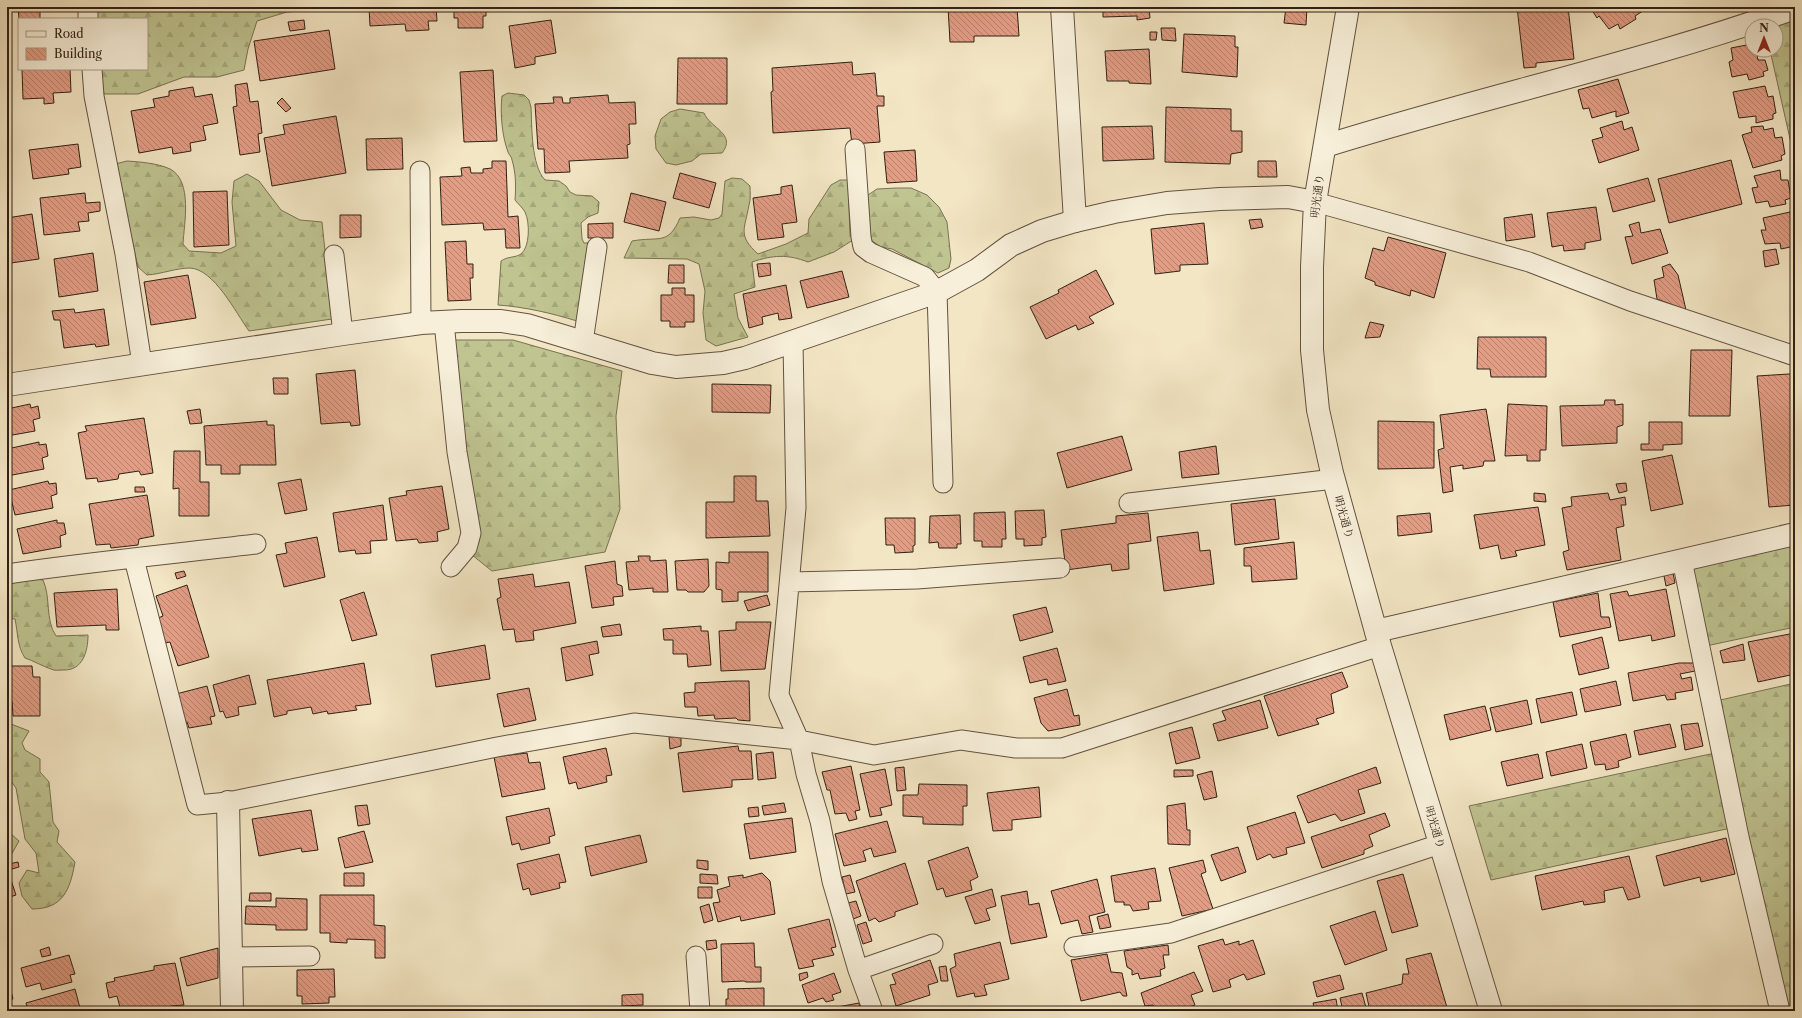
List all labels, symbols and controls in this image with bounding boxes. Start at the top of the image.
legend [18,18,148,70]
north arrow [1744,18,1784,58]
text: N [1759,21,1769,35]
text: Road [54,26,84,41]
text: Building [54,46,102,61]
street label: 明光通り [1307,173,1327,219]
street label: 明光通り [1331,494,1357,540]
street label: 明光通り [1422,804,1448,850]

